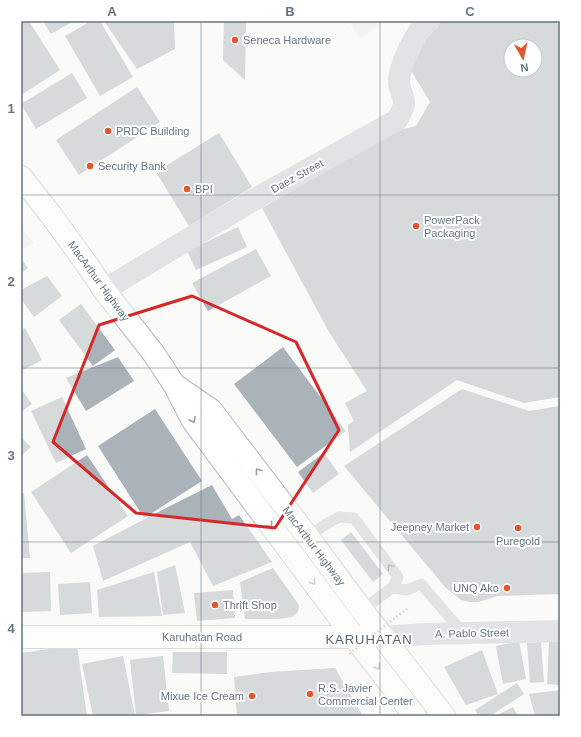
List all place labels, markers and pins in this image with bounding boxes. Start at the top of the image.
place label: Seneca Hardware [243,34,331,46]
marker: Seneca Hardware [230,35,240,45]
place label: PRDC Building [116,125,189,137]
marker: PRDC Building [103,126,113,136]
place label: Security Bank [98,160,166,172]
marker: Security Bank [85,161,95,171]
place label: BPI [195,183,213,195]
marker: BPI [182,184,192,194]
place label: PowerPack Packaging [424,214,480,239]
marker: PowerPack Packaging [411,221,421,231]
place label: Jeepney Market [391,521,469,533]
marker: Jeepney Market [472,522,482,532]
marker: Puregold [513,523,523,533]
place label: Puregold [496,535,540,547]
place label: UNQ Ako [453,582,499,594]
marker: UNQ Ako [502,583,512,593]
place label: Thrift Shop [223,599,277,611]
marker: Thrift Shop [210,600,220,610]
place label: R.S. Javier Commercial Center [318,682,413,707]
marker: R.S. Javier Commercial Center [305,689,315,699]
place label: Mixue Ice Cream [161,690,244,702]
marker: Mixue Ice Cream [247,691,257,701]

